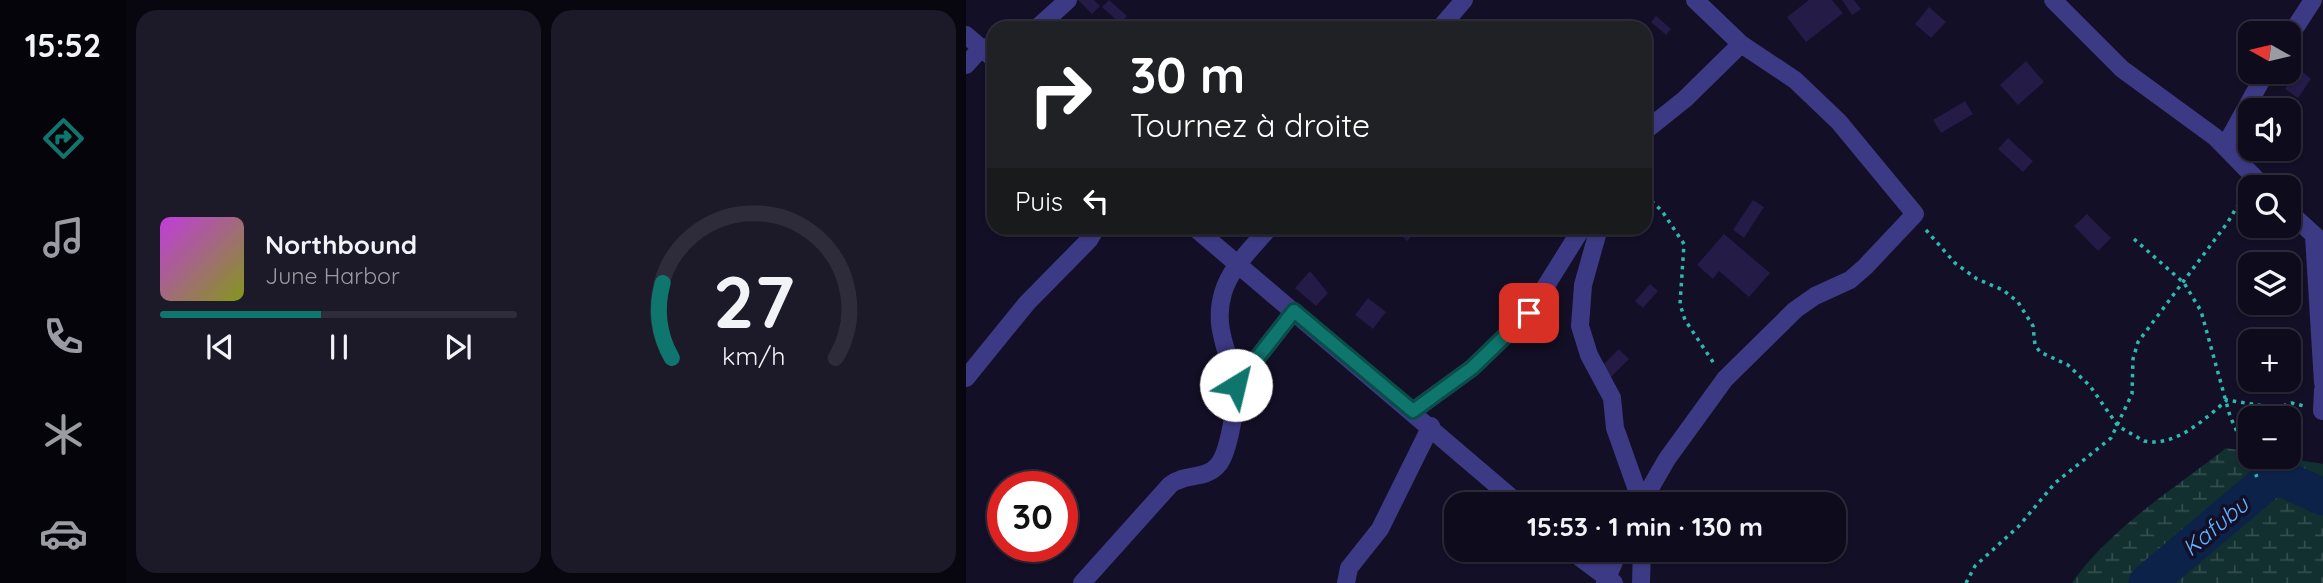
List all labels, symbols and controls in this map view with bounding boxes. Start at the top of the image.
north arrow [2238,21,2301,84]
map controls [2238,21,2301,469]
text: 15:52 [25,25,101,65]
text: 30 m [1130,44,1245,105]
icon: right [1015,49,1106,140]
button: sound [2238,98,2301,161]
text: Tournez à droite [1130,105,1370,145]
icon: directions [39,114,88,163]
button: search [2238,175,2301,238]
icon: left [1077,182,1115,220]
text: Puis [1015,185,1063,218]
icon: music [39,213,88,262]
text: Northbound [265,228,417,261]
button: layers [2238,252,2301,315]
text: 27 [713,255,794,346]
text: June Harbor [265,261,400,290]
pin [1499,283,1559,343]
icon: arrive [1510,294,1548,332]
icon: phone [39,312,88,361]
icon: previous [201,328,239,366]
icon: pause [320,328,358,366]
icon: next [439,328,477,366]
button: + [2238,329,2301,392]
text: km/h [722,339,785,370]
position arrow [1199,348,1273,422]
button: − [2238,406,2301,469]
icon: climate [39,410,88,459]
speed limit sign: 30 [987,471,1078,562]
water label: Kafubu [2176,489,2256,562]
icon: car [39,509,88,558]
text: 15:53 · 1 min · 130 m [1527,510,1763,543]

